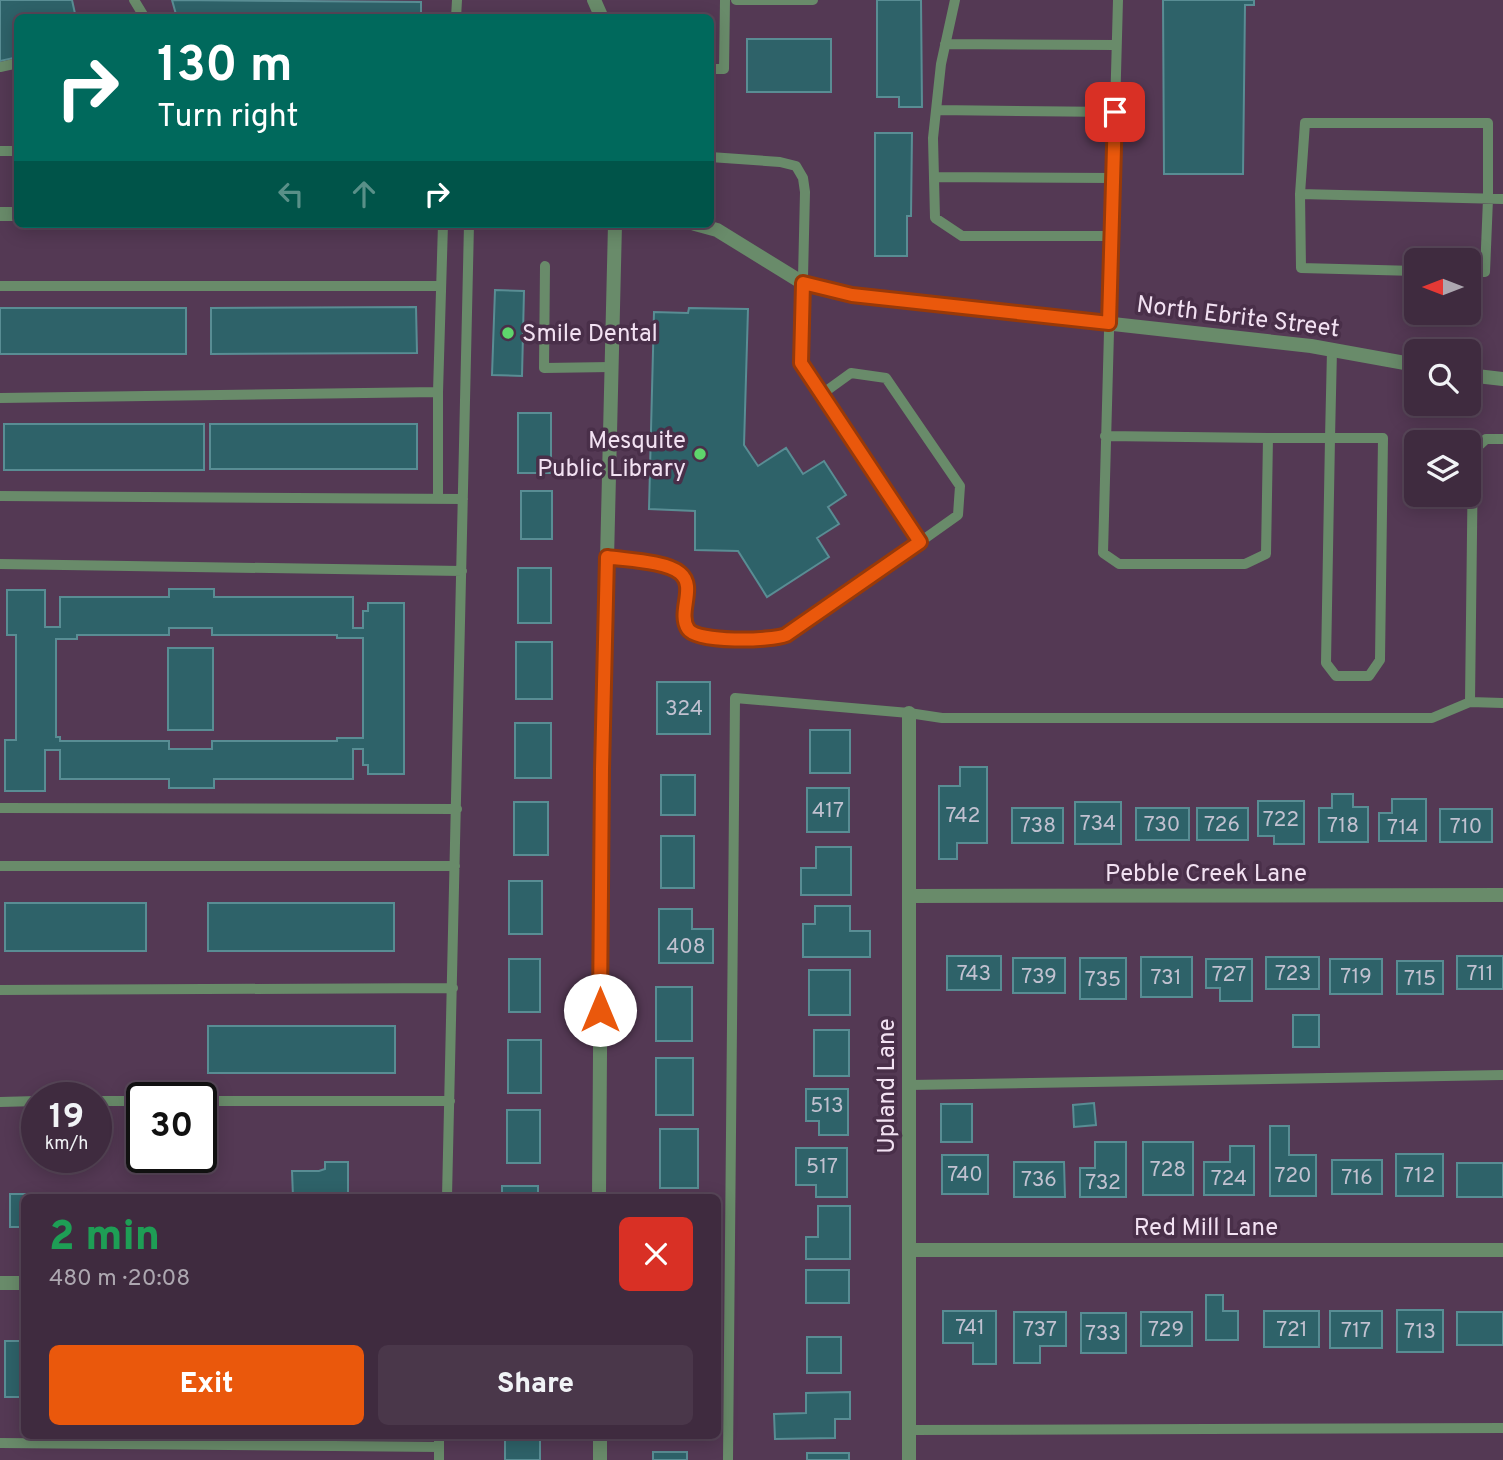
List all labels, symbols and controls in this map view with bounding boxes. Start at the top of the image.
text: 130 m [157,37,293,99]
icon: right [42,42,133,133]
pin [1085,82,1145,142]
icon: arrive [1096,93,1134,131]
text: Turn right [157,98,299,138]
icon: left [272,175,310,213]
icon: ahead [345,175,383,213]
icon: right [418,175,456,213]
north arrow [1404,248,1480,326]
map controls [1404,248,1481,507]
street label: North Ebrite Street [1135,291,1341,345]
place label: Smile Dental [522,320,658,350]
marker: Smile Dental [500,325,516,341]
button: search [1404,339,1481,416]
place label: Mesquite Public Library [537,427,686,485]
button: layers [1404,430,1481,507]
marker: Mesquite Public Library [692,446,708,462]
house number: 324 [665,696,703,723]
house number: 417 [812,798,844,825]
house number: 742 [946,803,980,830]
house number: 722 [1263,807,1299,834]
house number: 734 [1080,811,1116,838]
house number: 730 [1144,812,1180,839]
house number: 726 [1204,812,1240,839]
house number: 738 [1020,813,1056,840]
house number: 718 [1327,813,1359,840]
house number: 710 [1450,814,1482,841]
house number: 714 [1387,815,1419,842]
street label: Pebble Creek Lane [1105,860,1307,890]
house number: 408 [666,934,706,961]
house number: 743 [957,961,991,988]
house number: 723 [1275,961,1311,988]
house number: 711 [1467,961,1494,988]
house number: 727 [1212,962,1246,989]
house number: 739 [1021,964,1057,991]
house number: 719 [1340,964,1372,991]
house number: 731 [1150,965,1182,992]
house number: 715 [1404,966,1436,993]
house number: 735 [1085,967,1121,994]
position arrow [563,973,637,1047]
street label: Upland Lane [873,1018,903,1154]
speed limit sign: 30 [126,1082,217,1173]
house number: 513 [810,1093,844,1120]
text: 19 [49,1096,84,1140]
text: km/h [45,1133,88,1156]
house number: 517 [806,1154,838,1181]
house number: 728 [1150,1157,1186,1184]
house number: 740 [947,1162,983,1189]
house number: 720 [1275,1163,1311,1190]
house number: 712 [1403,1163,1435,1190]
house number: 716 [1341,1165,1373,1192]
house number: 724 [1211,1166,1247,1193]
house number: 736 [1021,1167,1057,1194]
house number: 732 [1085,1170,1121,1197]
text: 2 min [49,1212,160,1265]
street label: Red Mill Lane [1134,1214,1278,1244]
button: close [619,1217,693,1291]
text: 480 m · 20:08 [49,1265,190,1294]
house number: 741 [955,1315,985,1342]
house number: 737 [1023,1317,1057,1344]
house number: 729 [1148,1317,1184,1344]
house number: 721 [1276,1317,1308,1344]
house number: 717 [1341,1318,1371,1345]
house number: 713 [1404,1319,1436,1346]
house number: 733 [1085,1321,1121,1348]
button: Exit [49,1345,364,1425]
button: Share [378,1345,693,1425]

